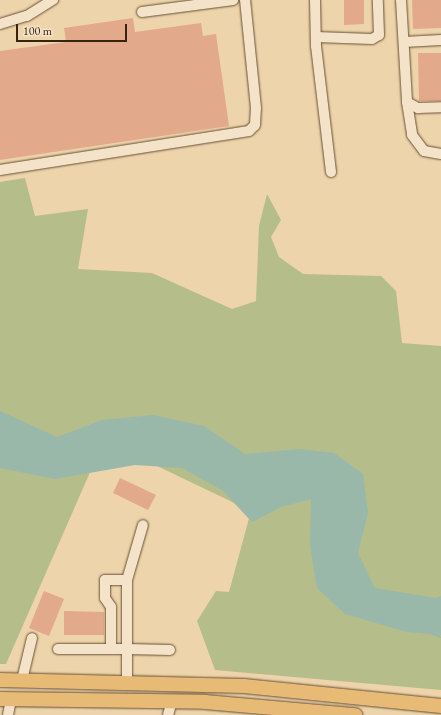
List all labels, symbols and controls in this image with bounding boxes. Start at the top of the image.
scale bar [18,16,129,42]
text: 100 m [23,23,52,39]

